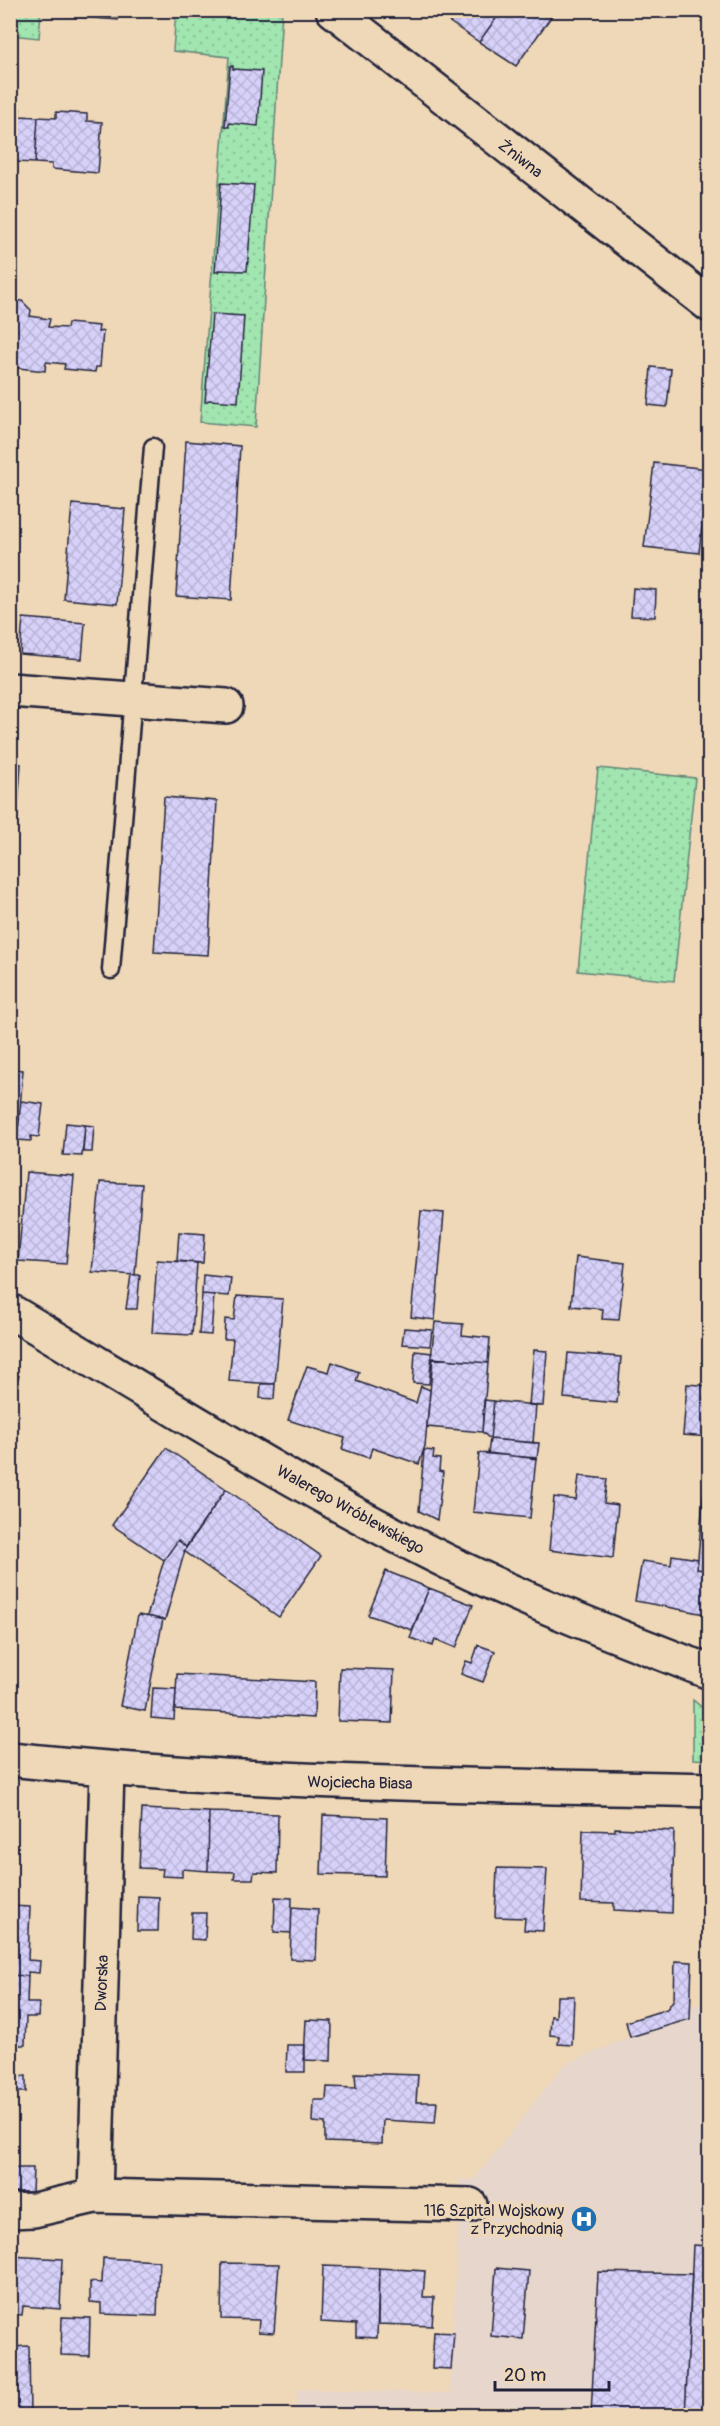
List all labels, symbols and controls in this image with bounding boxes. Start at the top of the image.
street label: Żniwna [494,135,546,182]
street label: Walerego Wróblewskiego [273,1461,428,1559]
street label: Wojciecha Biasa [307,1772,413,1794]
street label: Dworska [91,1954,113,2012]
place label: 116 Szpital Wojskowy z Przychodnią [424,2201,564,2239]
hospital icon: 116 Szpital Wojskowy z Przychodnią [569,2204,599,2234]
scale bar [495,2354,609,2392]
text: 20 m [504,2364,546,2387]

